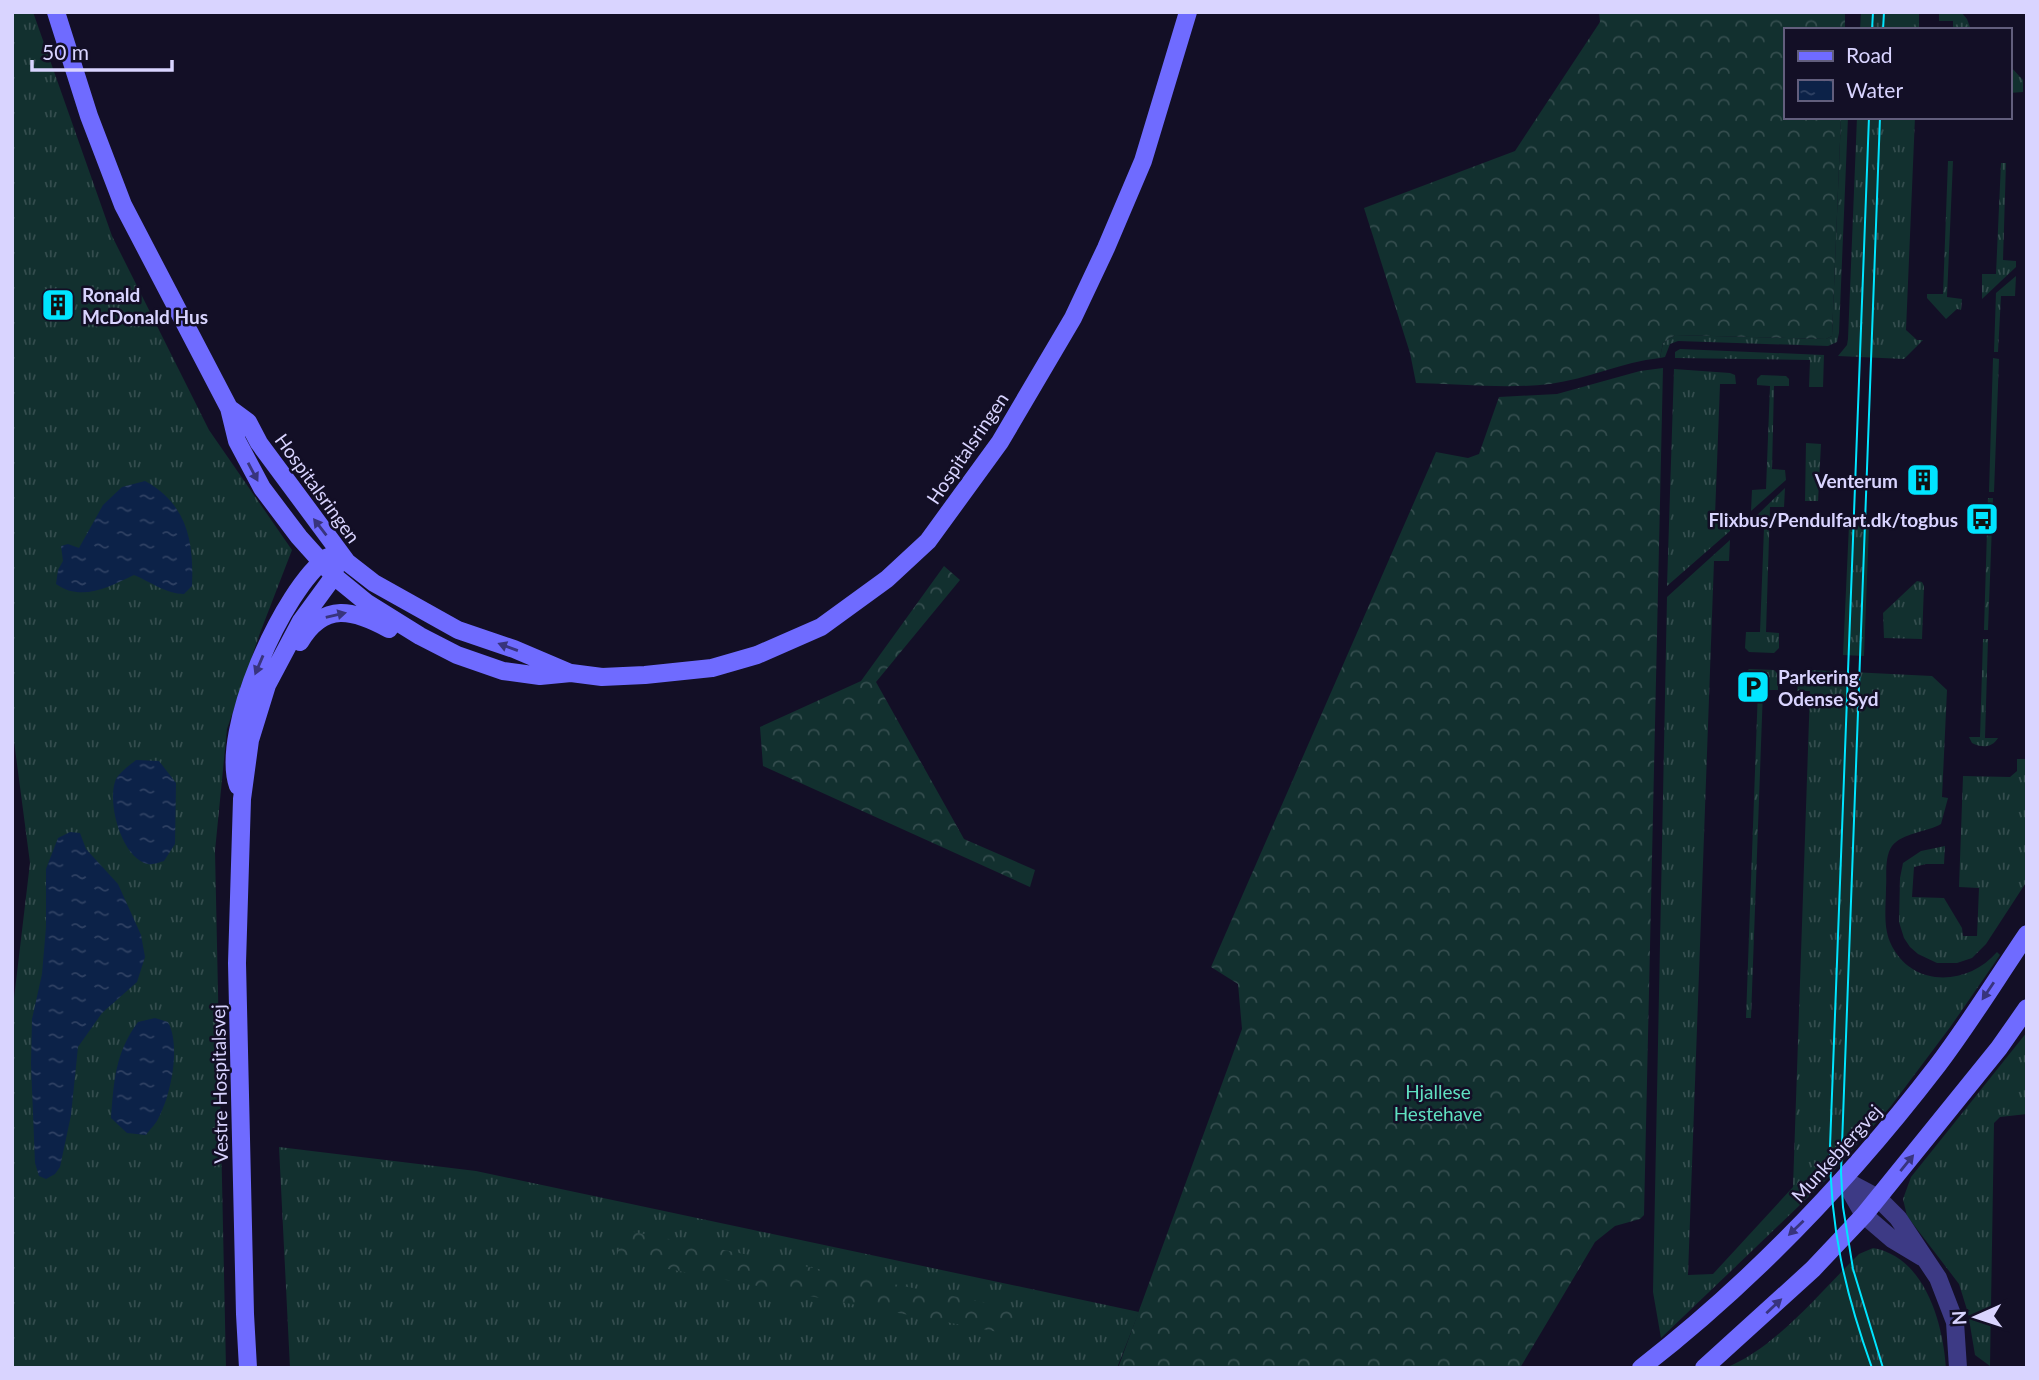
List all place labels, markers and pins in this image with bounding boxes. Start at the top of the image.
place label: Ronald McDonald Hus [82,283,208,328]
building icon: Ronald McDonald Hus [39,286,77,324]
building icon: Venterum [1904,461,1942,499]
place label: Venterum [1814,469,1898,492]
bus stop icon: Flixbus/Pendulfart.dk/togbus [1963,500,2001,538]
place label: Flixbus/Pendulfart.dk/togbus [1709,508,1958,531]
place label: Parkering Odense Syd [1778,665,1878,710]
parking icon: Parkering Odense Syd [1734,668,1772,706]

